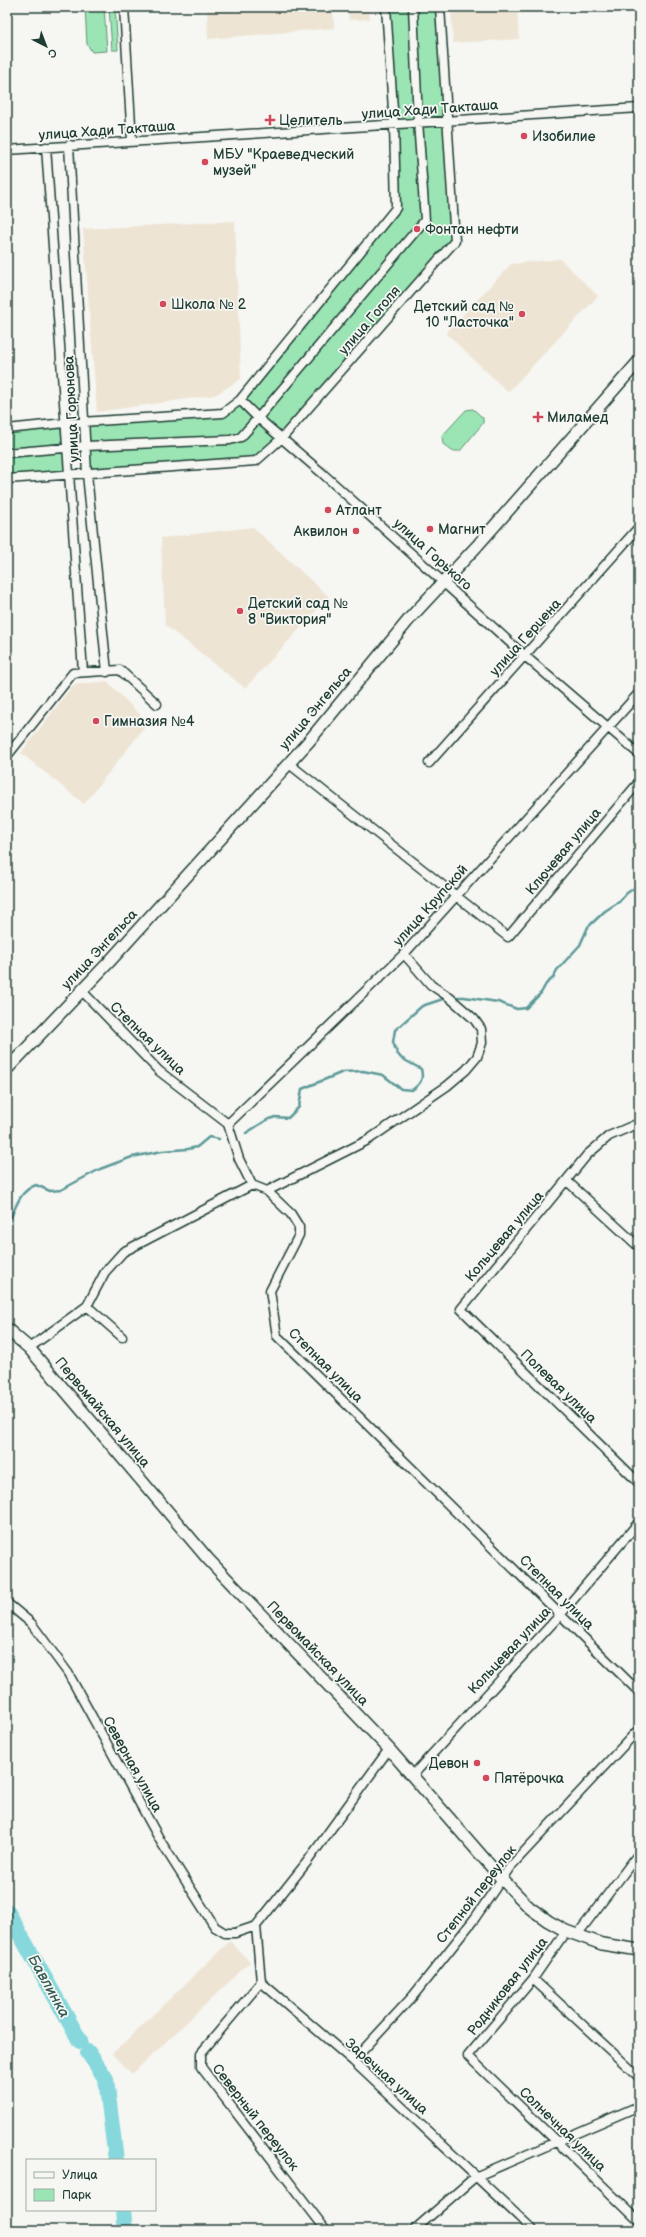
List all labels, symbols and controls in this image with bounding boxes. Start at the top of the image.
north arrow [26,26,66,66]
text: С [45,46,60,61]
street label: улица Хади Такташа [361,96,500,123]
place label: Целитель [279,112,343,129]
marker: Целитель [264,114,276,126]
street label: улица Хади Такташа [38,117,177,144]
place label: Изобилие [532,128,596,145]
marker: Изобилие [519,131,529,141]
place label: МБУ "Краеведческий музей" [213,146,354,179]
marker: МБУ "Краеведческий музей" [200,157,210,167]
place label: Фонтан нефти [425,221,519,238]
marker: Фонтан нефти [412,224,422,234]
street label: улица Гоголя [335,282,404,358]
place label: Школа № 2 [171,296,247,313]
place label: Детский сад № 10 "Ласточка" [414,298,514,331]
marker: Школа № 2 [158,299,168,309]
marker: Детский сад № 10 "Ласточка" [517,309,527,319]
street label: улица Горюнова [60,355,83,463]
place label: Миламед [547,409,609,426]
marker: Миламед [532,411,544,423]
place label: Атлант [335,502,382,519]
marker: Атлант [323,505,333,515]
street label: улица Горького [390,515,475,594]
place label: Магнит [438,521,486,538]
place label: Аквилон [293,523,348,540]
marker: Магнит [425,524,435,534]
marker: Аквилон [351,526,361,536]
place label: Детский сад № 8 "Виктория" [248,595,348,628]
street label: улица Герцена [486,595,565,680]
marker: Детский сад № 8 "Виктория" [235,606,245,616]
street label: улица Энгельса [276,663,356,753]
place label: Гимназия №4 [104,713,195,730]
marker: Гимназия №4 [91,716,101,726]
street label: Ключевая улица [522,804,605,898]
street label: улица Крупской [389,861,471,949]
street label: улица Энгельса [58,905,141,993]
street label: Степная улица [106,998,189,1079]
street label: Кольцевая улица [462,1187,548,1285]
street label: Степная улица [285,1325,367,1407]
street label: Полевая улица [517,1346,601,1427]
street label: Первомайская улица [51,1354,154,1472]
street label: Степная улица [516,1552,598,1634]
street label: Первомайская улица [263,1597,373,1710]
street label: Кольцевая улица [465,1603,555,1697]
street label: Северная улица [99,1713,166,1816]
place label: Девон [429,1755,469,1772]
marker: Девон [472,1758,482,1768]
place label: Пятёрочка [494,1770,565,1787]
marker: Пятёрочка [481,1773,491,1783]
street label: Степной переулок [433,1841,520,1947]
street label: Родниковая улица [464,1933,552,2039]
water label: Бавлинка [23,1951,74,2021]
street label: Заречная улица [342,2035,432,2119]
street label: Северный переулок [209,2061,303,2175]
street label: Солнечная улица [516,2084,610,2176]
legend [26,2159,156,2211]
text: Улица [62,2168,98,2183]
text: Парк [62,2188,92,2203]

